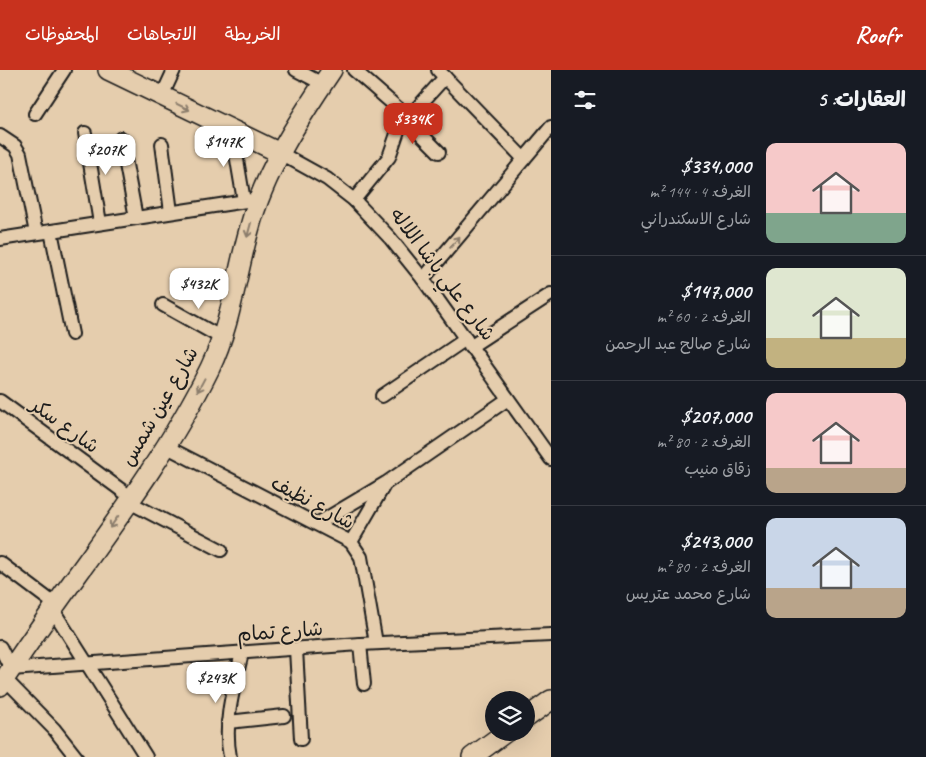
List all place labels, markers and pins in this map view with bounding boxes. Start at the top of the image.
pin: $334K [378,102,448,145]
pin: $147K [189,126,259,168]
pin: $207K [71,134,141,176]
pin: $432K [164,268,234,310]
pin: $243K [181,662,251,704]

